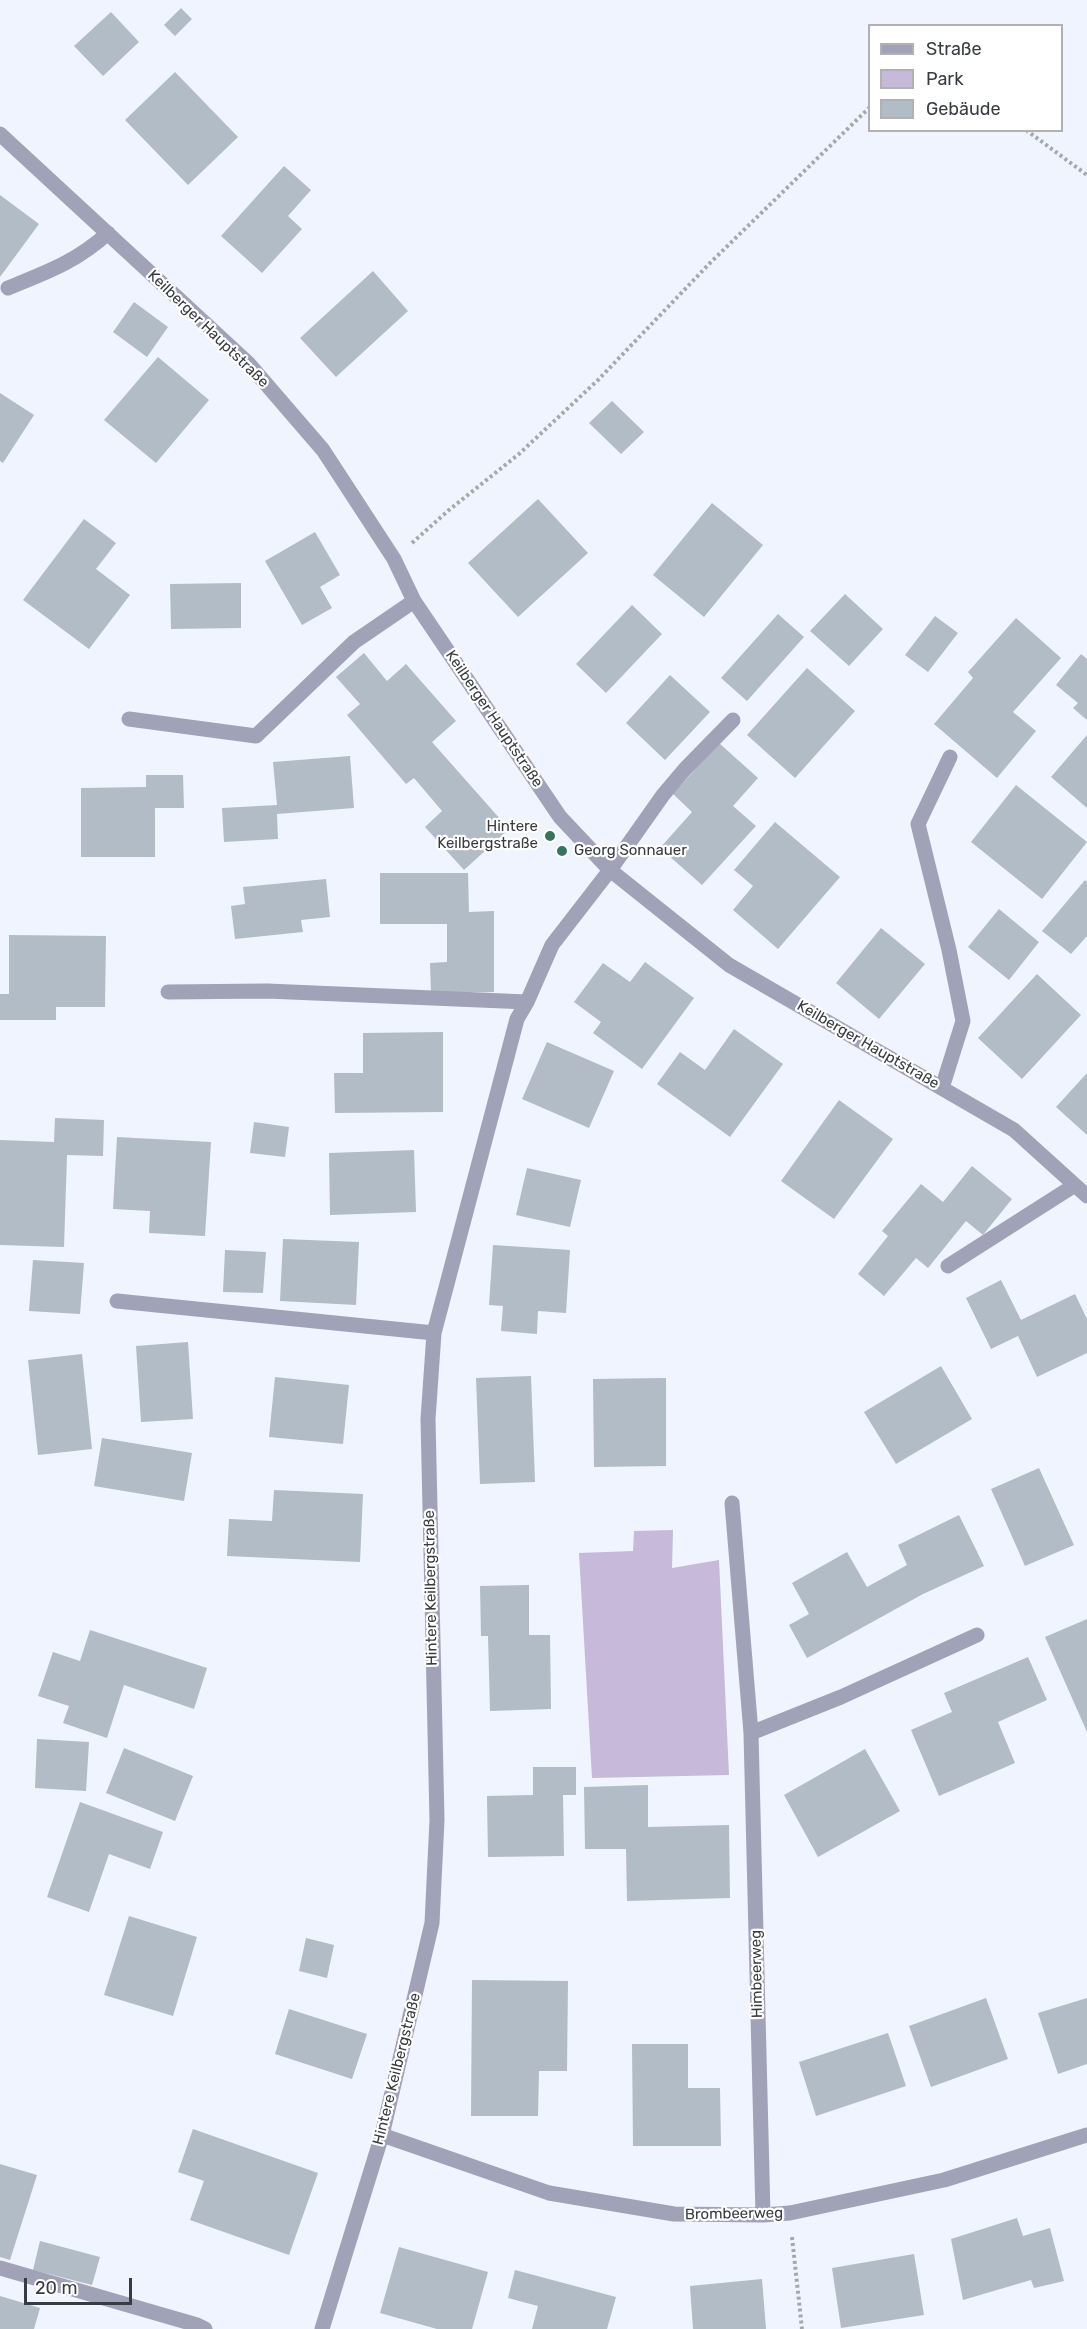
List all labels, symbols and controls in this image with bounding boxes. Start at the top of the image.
legend [868,24,1063,132]
text: Straße [926,38,982,60]
text: Park [926,68,963,90]
text: Gebäude [926,98,1001,120]
street label: Keilberger Hauptstraße [144,267,272,391]
street label: Keilberger Hauptstraße [441,647,547,791]
place label: Hintere Keilbergstraße [437,818,538,853]
marker: Hintere Keilbergstraße [543,829,557,843]
place label: Georg Sonnauer [574,842,687,860]
marker: Georg Sonnauer [555,844,569,858]
street label: Keilberger Hauptstraße [794,997,942,1093]
street label: Hintere Keilbergstraße [421,1510,441,1666]
street label: Himbeerweg [747,1930,767,2018]
street label: Hintere Keilbergstraße [369,1991,425,2147]
street label: Brombeerweg [685,2204,783,2224]
scale bar [27,2266,135,2304]
text: 20 m [35,2277,77,2299]

